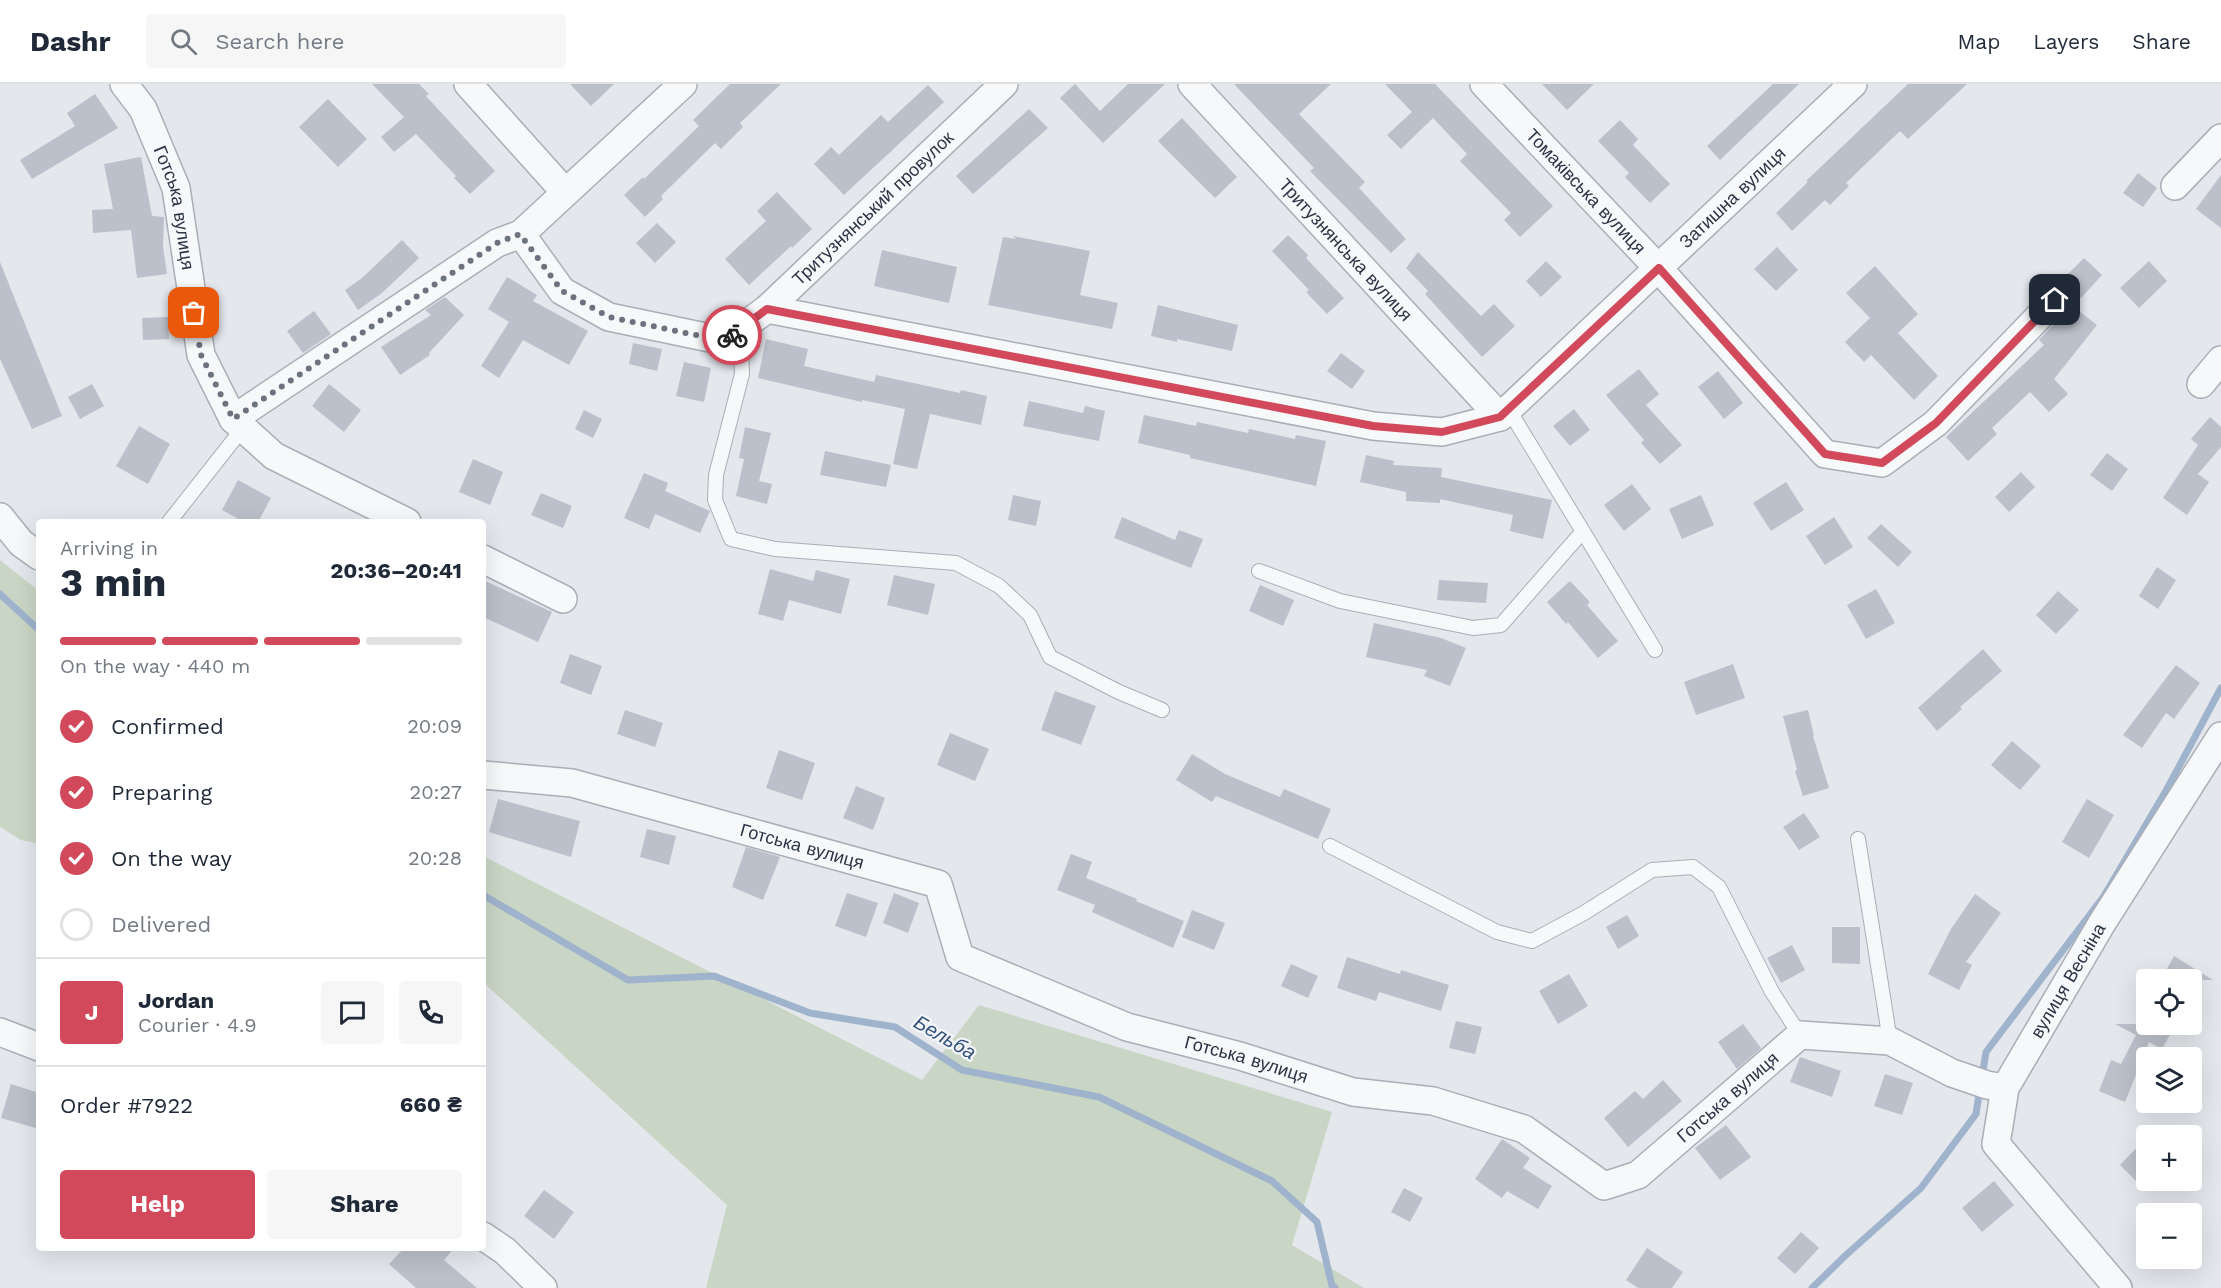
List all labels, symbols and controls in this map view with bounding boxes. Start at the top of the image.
search box [146,14,566,68]
text: Dashr [30,25,110,58]
icon: search [167,25,200,58]
text: Search here [215,29,344,54]
text: Map [1957,29,2000,54]
text: Layers [2033,29,2099,54]
text: Share [2132,29,2191,54]
street label: Томаківська вулиця [1522,124,1650,258]
street label: Тритузнянський провулок [788,127,958,289]
street label: Готська вулиця [150,142,199,271]
street label: Затишна вулиця [1675,142,1789,252]
street label: Тритузнянська вулиця [1275,174,1417,325]
pin [2029,274,2080,325]
icon: home [2038,283,2071,316]
pin [168,287,219,338]
icon: bag [177,296,210,329]
courier [702,305,762,365]
icon: bike [716,319,749,352]
text: Arriving in [60,536,158,560]
text: 20:36–20:41 [330,558,462,583]
text: 3 min [60,560,167,605]
text: On the way · 440 m [60,654,250,678]
icon: check [60,710,93,743]
text: Confirmed [111,714,224,739]
text: 20:09 [407,714,462,738]
icon: check [60,776,93,809]
text: Preparing [111,780,212,805]
text: 20:27 [410,780,462,804]
street label: Готська вулиця [738,819,866,873]
icon: check [60,842,93,875]
text: On the way [111,846,232,871]
text: 20:28 [408,846,462,870]
text: Delivered [111,912,211,937]
street label: вулиця Весніна [2026,918,2110,1042]
map controls [2136,969,2202,1269]
button: locate [2136,969,2202,1035]
button: chat [321,981,384,1044]
button: phone [399,981,462,1044]
text: Jordan [138,988,214,1013]
text: J [85,1000,98,1025]
water label: Бельба [910,1010,980,1064]
text: Courier · 4.9 [138,1013,257,1037]
street label: Готська вулиця [1183,1031,1311,1087]
street label: Готська вулиця [1672,1047,1783,1147]
button: layers [2136,1047,2202,1113]
text: 660 ₴ [400,1092,462,1117]
text: Order #7922 [60,1093,193,1118]
button: + [2136,1125,2202,1191]
button: Help [60,1170,255,1239]
button: Share [267,1170,462,1239]
button: − [2136,1203,2202,1269]

